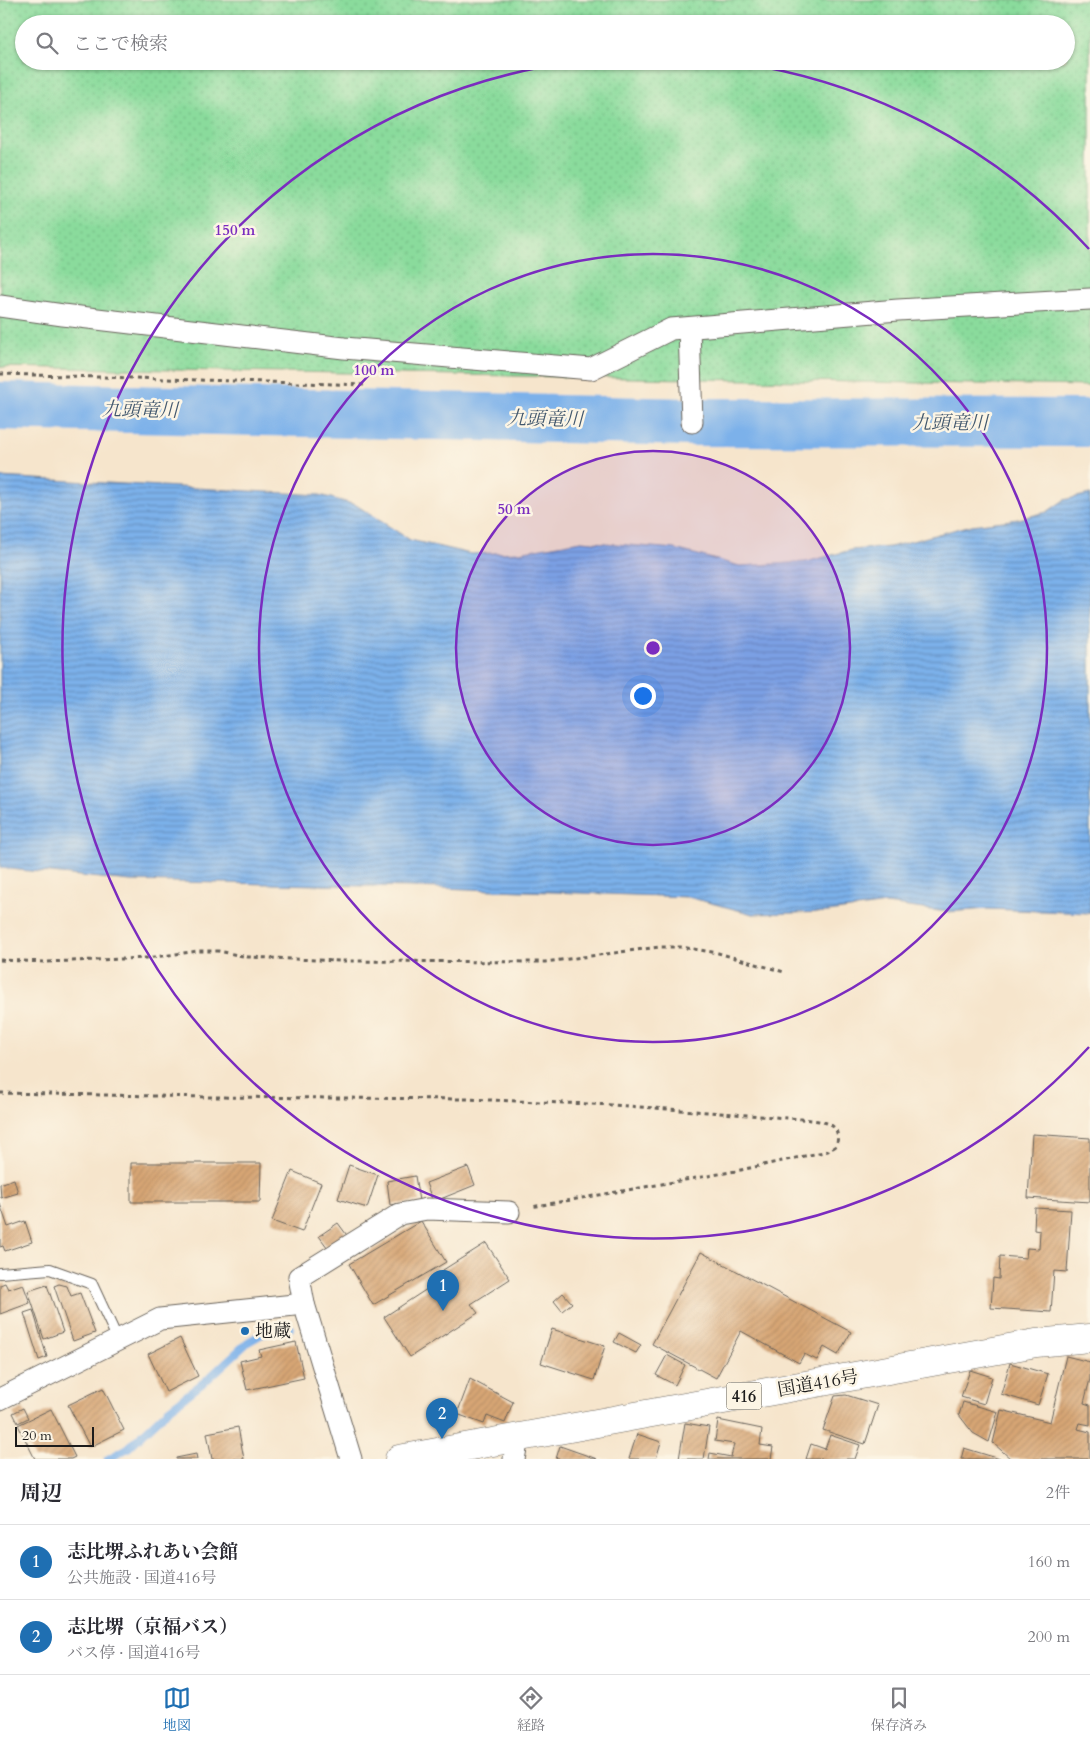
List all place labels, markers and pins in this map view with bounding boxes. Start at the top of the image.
centre of rings [644,639,662,657]
pin: 1 [427,1270,459,1311]
place label: 地蔵 [255,1319,291,1344]
marker: 地蔵 [239,1325,251,1337]
pin: 2 [426,1398,458,1439]

